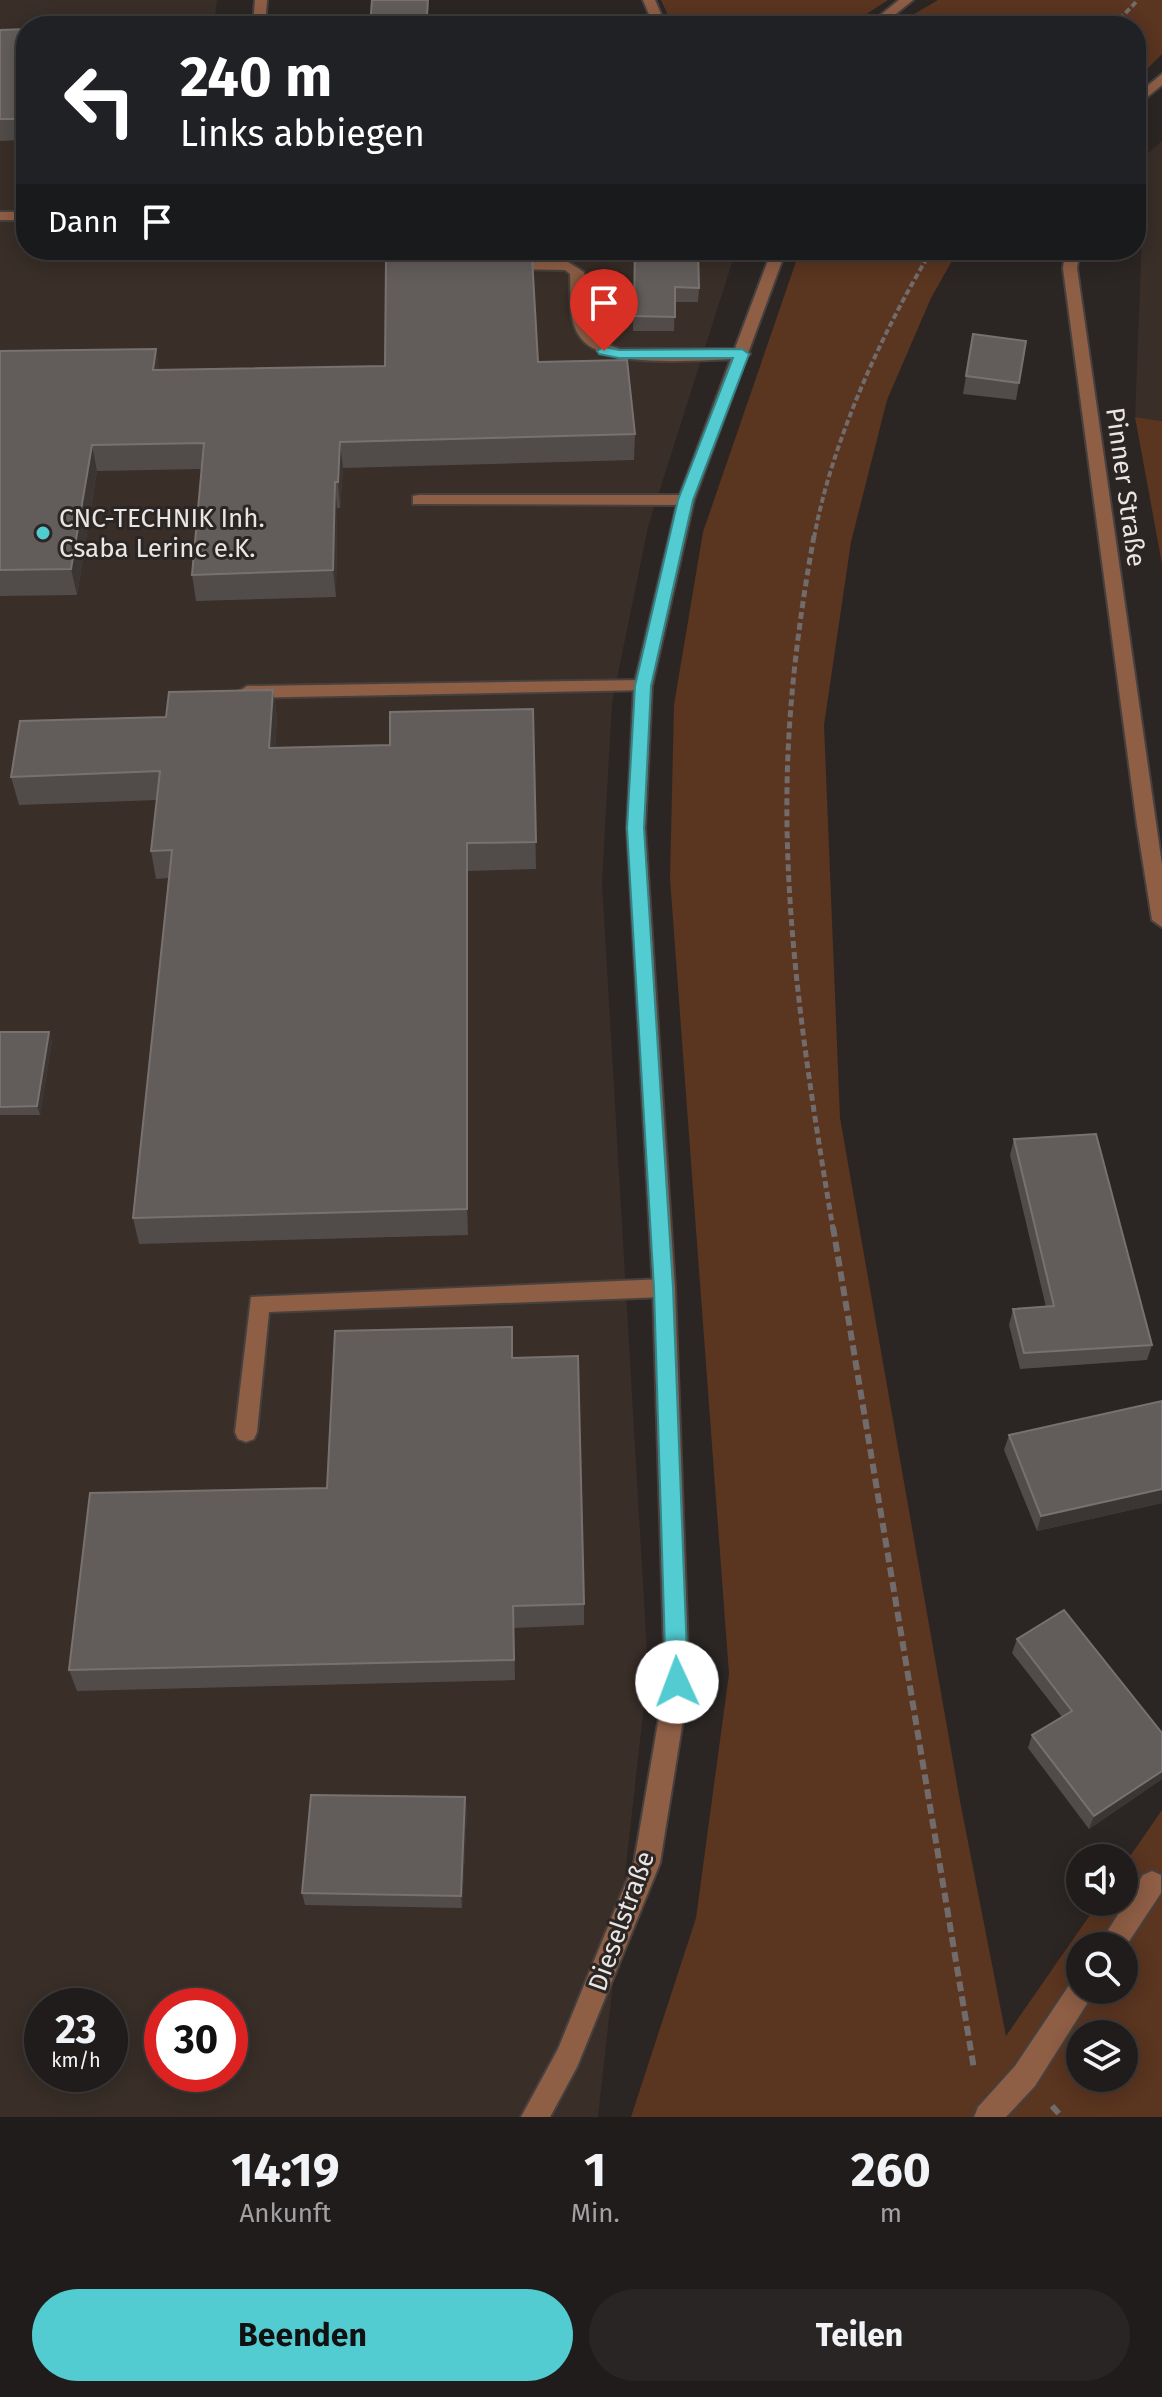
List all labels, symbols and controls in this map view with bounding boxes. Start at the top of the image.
text: 240 m [180,44,332,111]
icon: left [48,48,152,152]
text: Links abbiegen [180,112,425,156]
icon: arrive [135,200,179,244]
text: Dann [48,204,119,240]
pin [570,269,638,351]
icon: arrive [582,281,626,325]
street label: Pinner Straße [1099,405,1152,569]
place label: CNC-TECHNIK Inh. Csaba Lerinc e.K. [59,503,265,564]
marker: CNC-TECHNIK Inh. Csaba Lerinc e.K. [34,524,52,542]
position arrow [635,1640,719,1724]
map controls [1066,1844,1138,2092]
button: sound [1066,1844,1138,1916]
street label: Dieselstraße [582,1847,661,1995]
button: search [1066,1932,1138,2004]
speed limit sign: 30 [144,1988,248,2092]
text: 23 [55,2006,97,2054]
button: layers [1066,2020,1138,2092]
text: km/h [51,2048,101,2072]
text: 14:19 [231,2141,340,2199]
text: 1 [584,2141,606,2199]
text: 260 [851,2141,931,2199]
text: Ankunft [239,2198,331,2229]
text: Min. [571,2198,620,2229]
text: m [880,2198,902,2229]
button: Beenden [32,2289,573,2381]
button: Teilen [589,2289,1130,2381]

